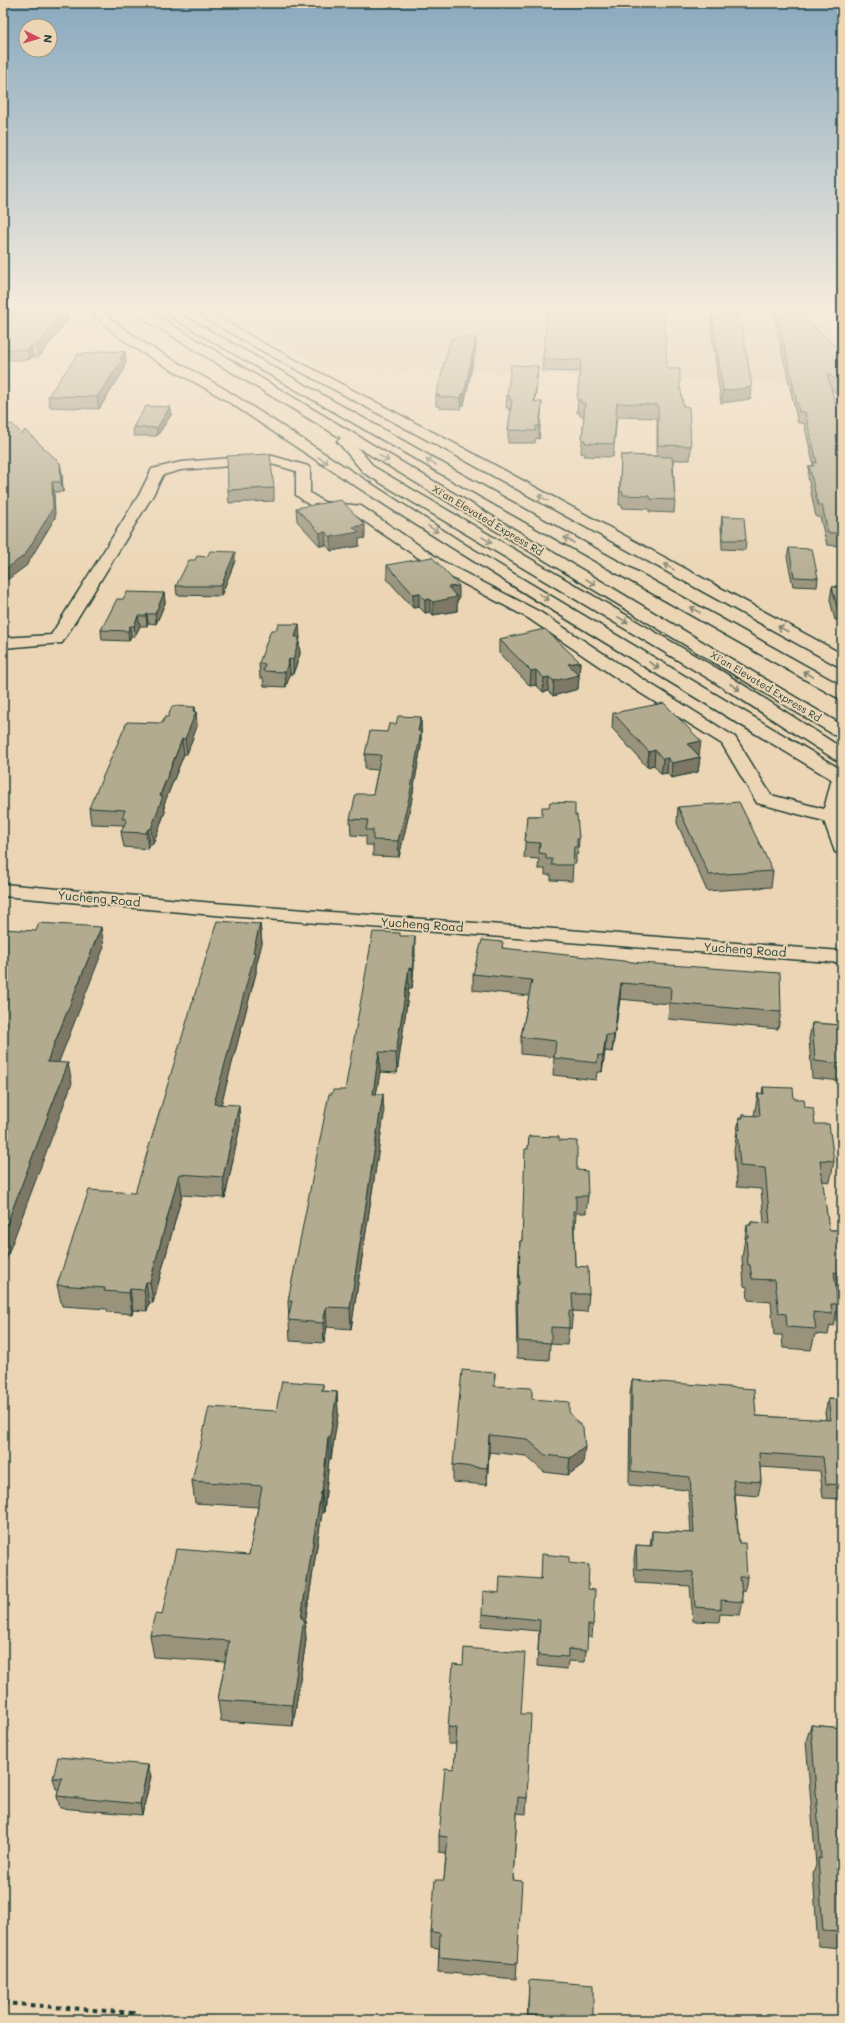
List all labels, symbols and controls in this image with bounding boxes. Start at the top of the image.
north arrow [18,18,58,58]
text: N [41,34,56,44]
one-way arrow [378,455,390,463]
one-way arrow [317,456,328,464]
one-way arrow [425,458,437,466]
street label: Xi'an Elevated Express Rd [430,481,546,559]
one-way arrow [537,493,549,501]
one-way arrow [427,525,439,533]
one-way arrow [563,535,575,543]
one-way arrow [481,536,493,544]
one-way arrow [663,562,675,570]
one-way arrow [585,579,597,587]
one-way arrow [538,593,550,601]
one-way arrow [689,606,701,614]
one-way arrow [617,617,629,625]
one-way arrow [777,625,789,632]
street label: Xi'an Elevated Express Rd [708,647,824,725]
one-way arrow [649,660,660,669]
one-way arrow [802,670,814,677]
one-way arrow [729,683,740,691]
street label: Yucheng Road [57,886,142,910]
street label: Yucheng Road [380,913,464,935]
street label: Yucheng Road [703,938,787,960]

